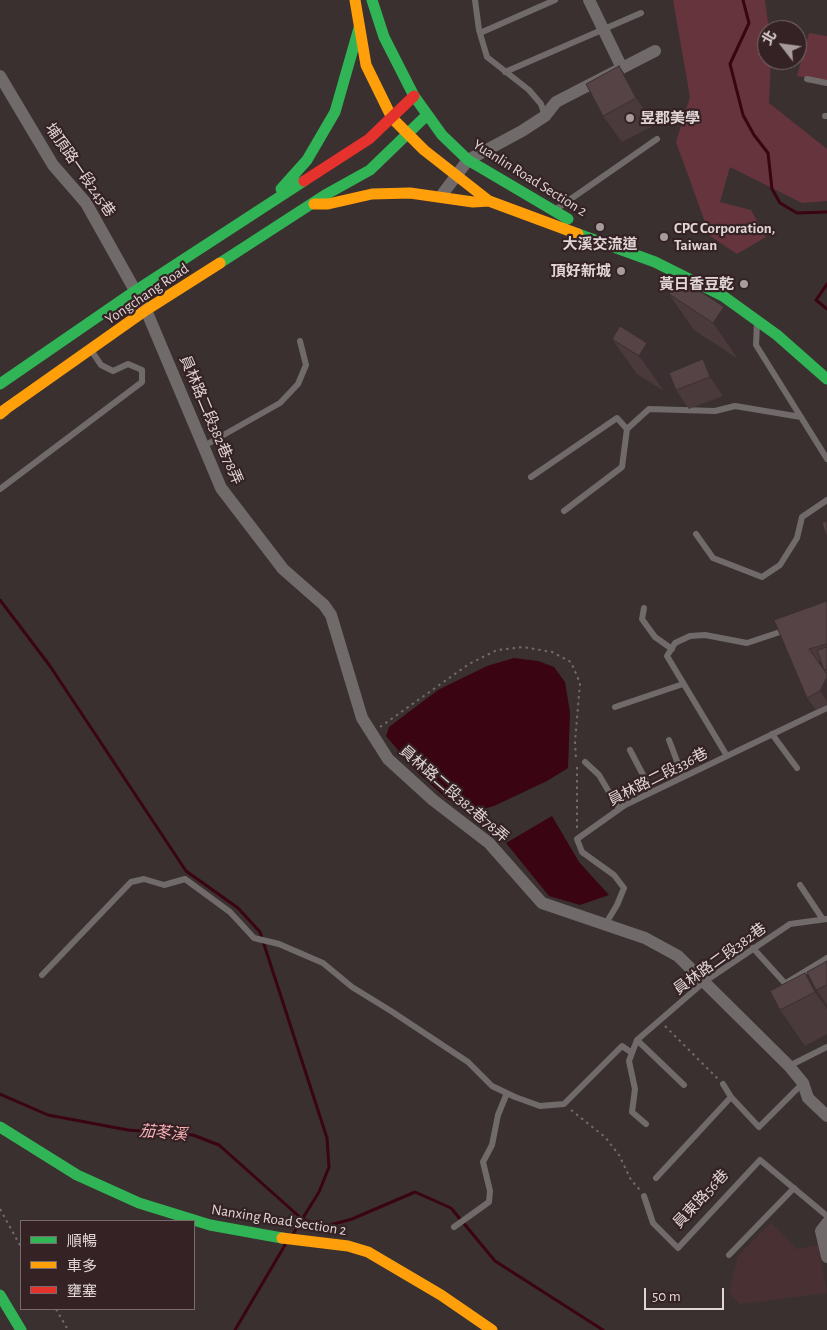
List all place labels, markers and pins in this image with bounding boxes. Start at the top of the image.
place label: 昱郡美學 [640,109,700,127]
marker: 昱郡美學 [624,112,636,124]
place label: CPC Corporation, Taiwan [674,219,775,254]
marker: 大溪交流道 [594,221,606,233]
marker: CPC Corporation, Taiwan [658,231,670,243]
place label: 大溪交流道 [563,235,637,253]
place label: 頂好新城 [551,262,611,280]
marker: 頂好新城 [615,265,627,277]
place label: 黃日香豆乾 [659,275,734,293]
marker: 黃日香豆乾 [738,278,750,290]

